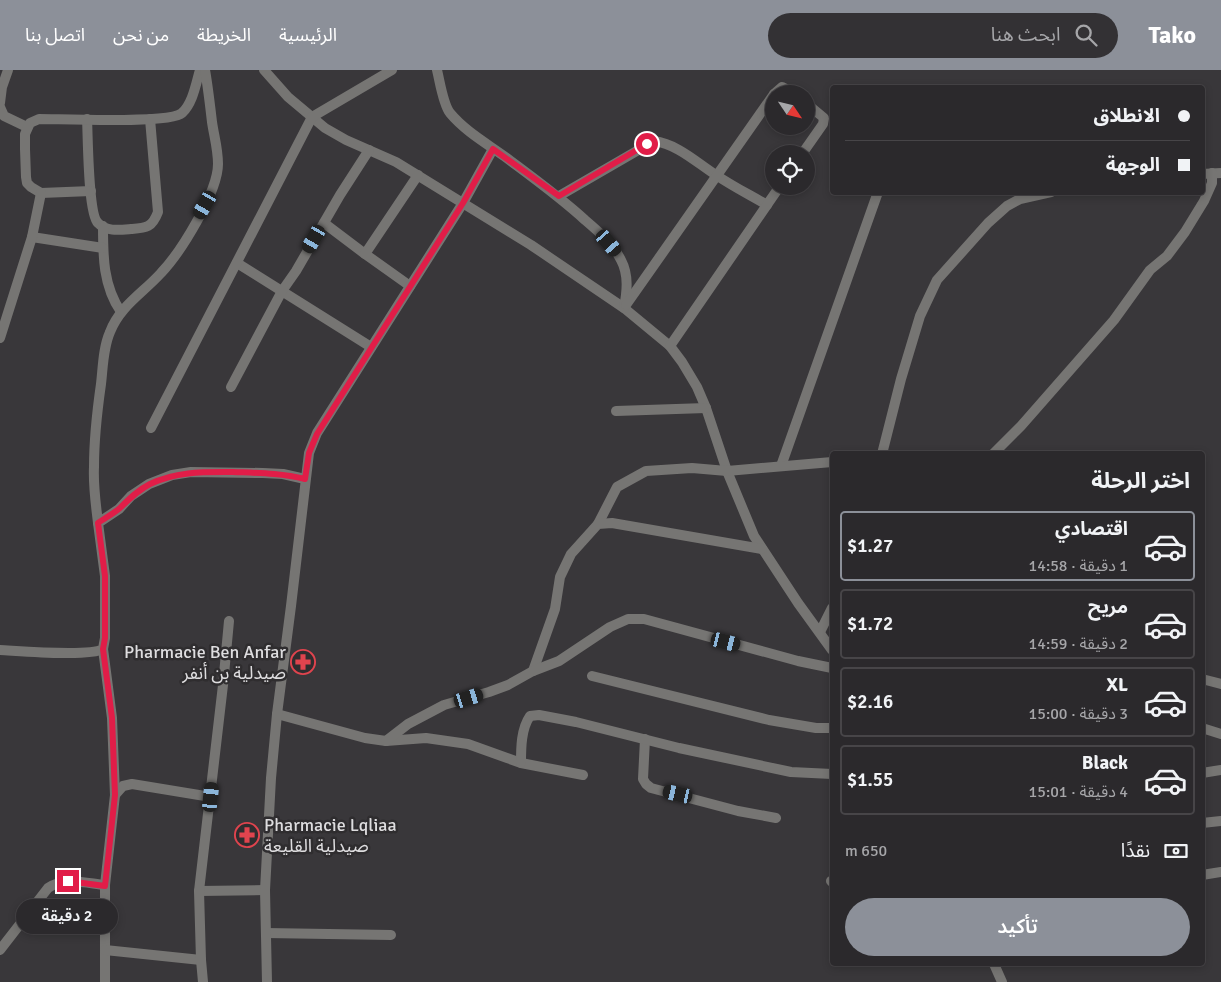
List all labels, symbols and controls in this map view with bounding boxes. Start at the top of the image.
search box [768,13,1118,58]
text: Tako [1148,20,1196,50]
icon: search [1072,21,1100,49]
text: ابحث هنا [991,23,1060,47]
text: اتصل بنا [25,24,85,46]
text: من نحن [113,24,169,46]
text: الخريطة [197,24,251,46]
text: الرئيسية [279,24,337,46]
north arrow [765,85,815,135]
map controls [765,85,815,195]
text: الانطلاق [1094,104,1160,128]
route start [636,133,658,155]
button: locate [765,145,815,195]
text: الوجهة [1106,153,1160,177]
car [191,188,218,222]
car [300,222,327,256]
car [593,227,624,259]
text: اختر الرحلة [1091,467,1190,494]
text: اقتصادي [1055,517,1128,541]
icon: car [1143,524,1188,569]
text: $1.27 [847,534,893,558]
text: 1 دقيقة · 14:58 [1029,556,1128,576]
text: مريح [1088,595,1128,619]
icon: car [1143,602,1188,647]
text: $1.72 [847,612,893,636]
car [709,631,742,653]
text: 2 دقيقة · 14:59 [1029,634,1128,654]
place label: Pharmacie Ben Anfar صيدلية بن أنفر [124,641,286,684]
pharmacy icon: Pharmacie Ben Anfar صيدلية بن أنفر [290,649,316,675]
text: XL [1106,673,1128,697]
icon: car [1143,680,1188,725]
car [452,686,485,710]
text: $2.16 [847,690,893,714]
text: 3 دقيقة · 15:00 [1029,704,1128,724]
text: Black [1082,751,1128,775]
icon: car [1143,758,1188,803]
text: $1.55 [847,768,893,792]
car [201,781,220,813]
text: 4 دقيقة · 15:01 [1029,782,1128,802]
car [661,783,694,805]
place label: Pharmacie Lqliaa صيدلية القليعة [264,814,397,857]
pharmacy icon: Pharmacie Lqliaa صيدلية القليعة [234,822,260,848]
icon: cash [1162,837,1190,865]
text: نقدًا [1121,839,1150,863]
text: 650 m [845,841,887,861]
route end [57,870,79,892]
callout: 2 دقيقة [17,898,119,934]
button: تأكيد [845,898,1190,956]
text: 2 دقيقة [42,906,92,926]

